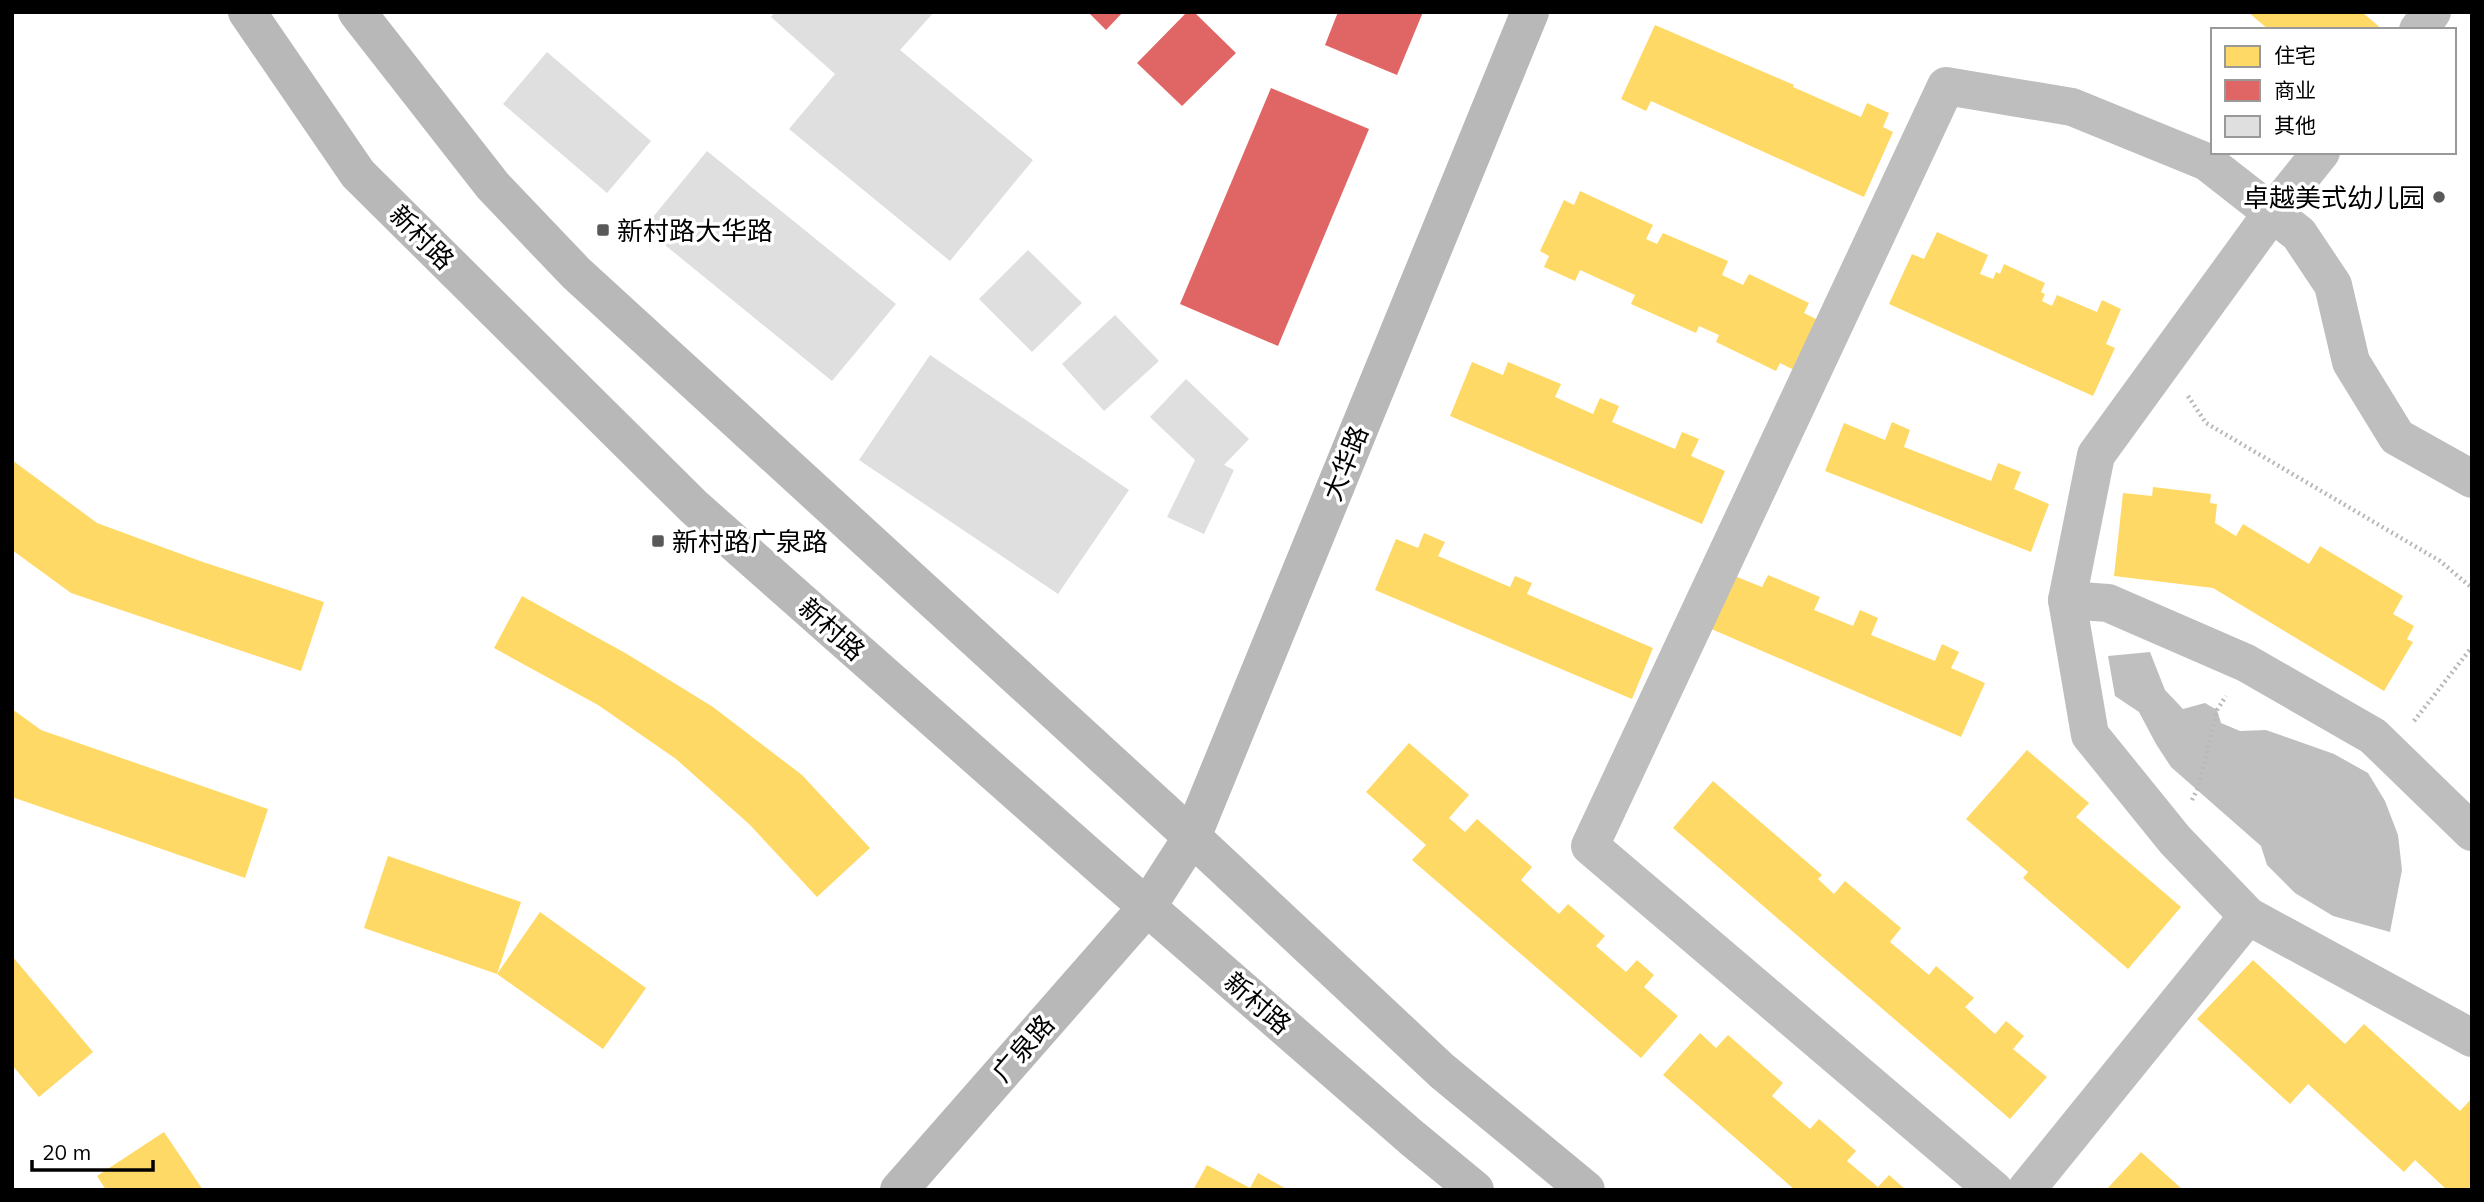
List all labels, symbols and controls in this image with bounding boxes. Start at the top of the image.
legend [2211,28,2456,154]
text: 住宅 [2274,42,2316,68]
text: 商业 [2274,77,2316,103]
text: 其他 [2274,112,2316,138]
place label: 卓越美式幼儿园 [2243,181,2425,214]
marker: 卓越美式幼儿园 [2431,189,2447,205]
street label: 新村路 [383,198,461,276]
place label: 新村路大华路 [617,214,773,247]
marker: 新村路大华路 [595,222,611,238]
street label: 大华路 [1315,421,1375,505]
place label: 新村路广泉路 [672,525,828,558]
marker: 新村路广泉路 [650,533,666,549]
street label: 新村路 [792,591,872,667]
street label: 新村路 [1218,965,1298,1041]
street label: 广泉路 [985,1008,1061,1088]
scale bar [32,1128,152,1172]
text: 20 m [42,1139,91,1165]

